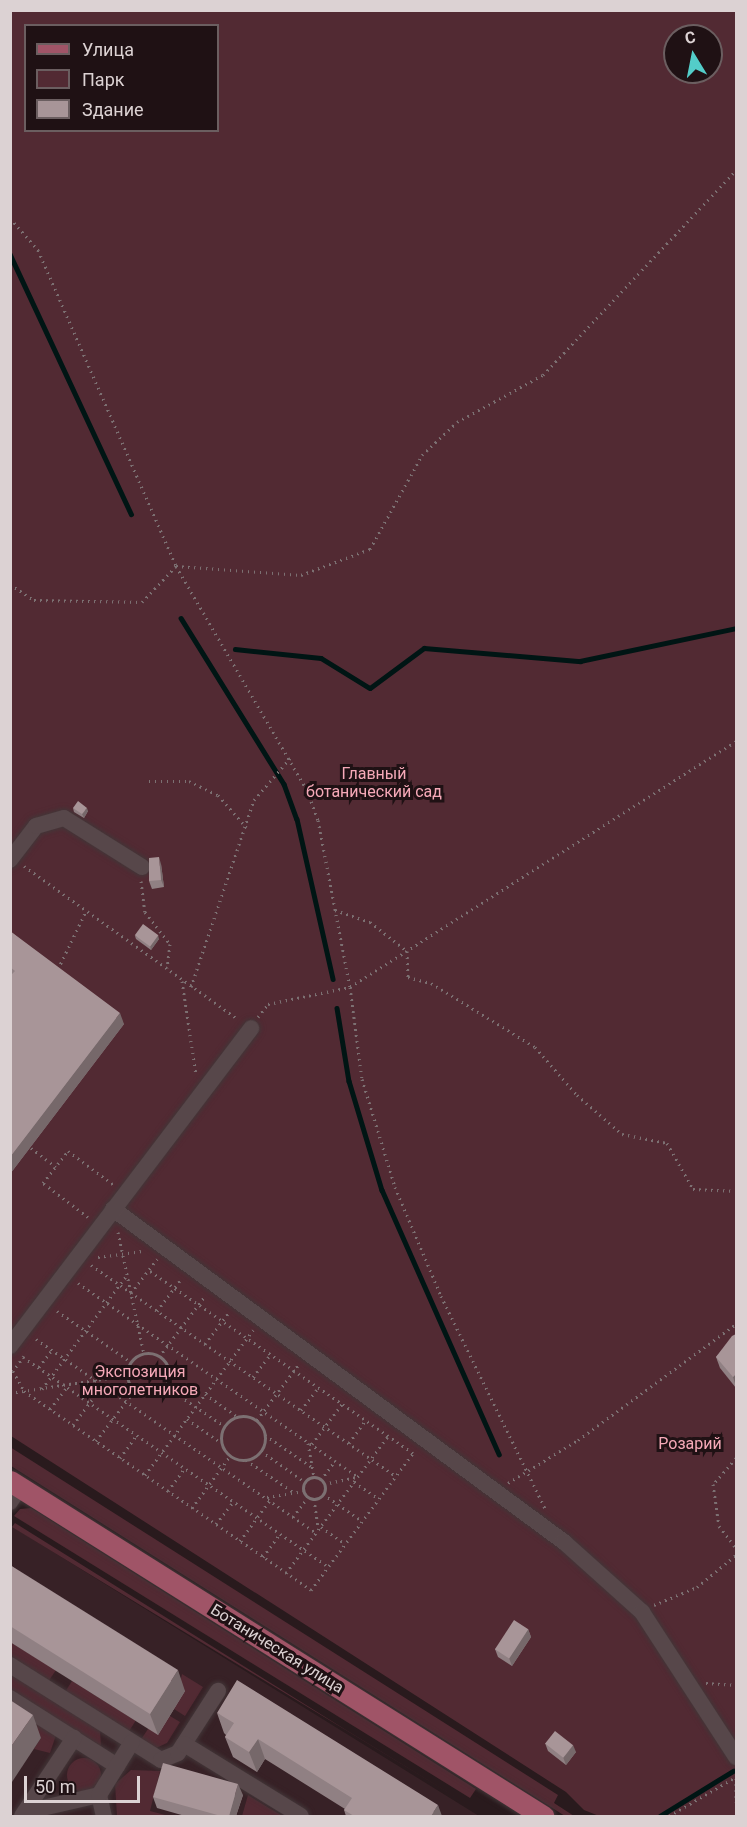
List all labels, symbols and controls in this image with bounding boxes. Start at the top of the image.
legend [24,24,219,132]
north arrow [663,24,723,84]
text: С [683,27,697,48]
text: Улица [82,39,134,60]
text: Парк [82,69,124,90]
text: Здание [82,99,144,120]
park label: Главный ботанический сад [306,764,442,802]
park label: Экспозиция многолетников [82,1362,198,1400]
park label: Розарий [658,1434,722,1454]
street label: Ботаническая улица [207,1600,347,1698]
scale bar [27,1764,142,1802]
text: 50 m [35,1776,75,1797]

